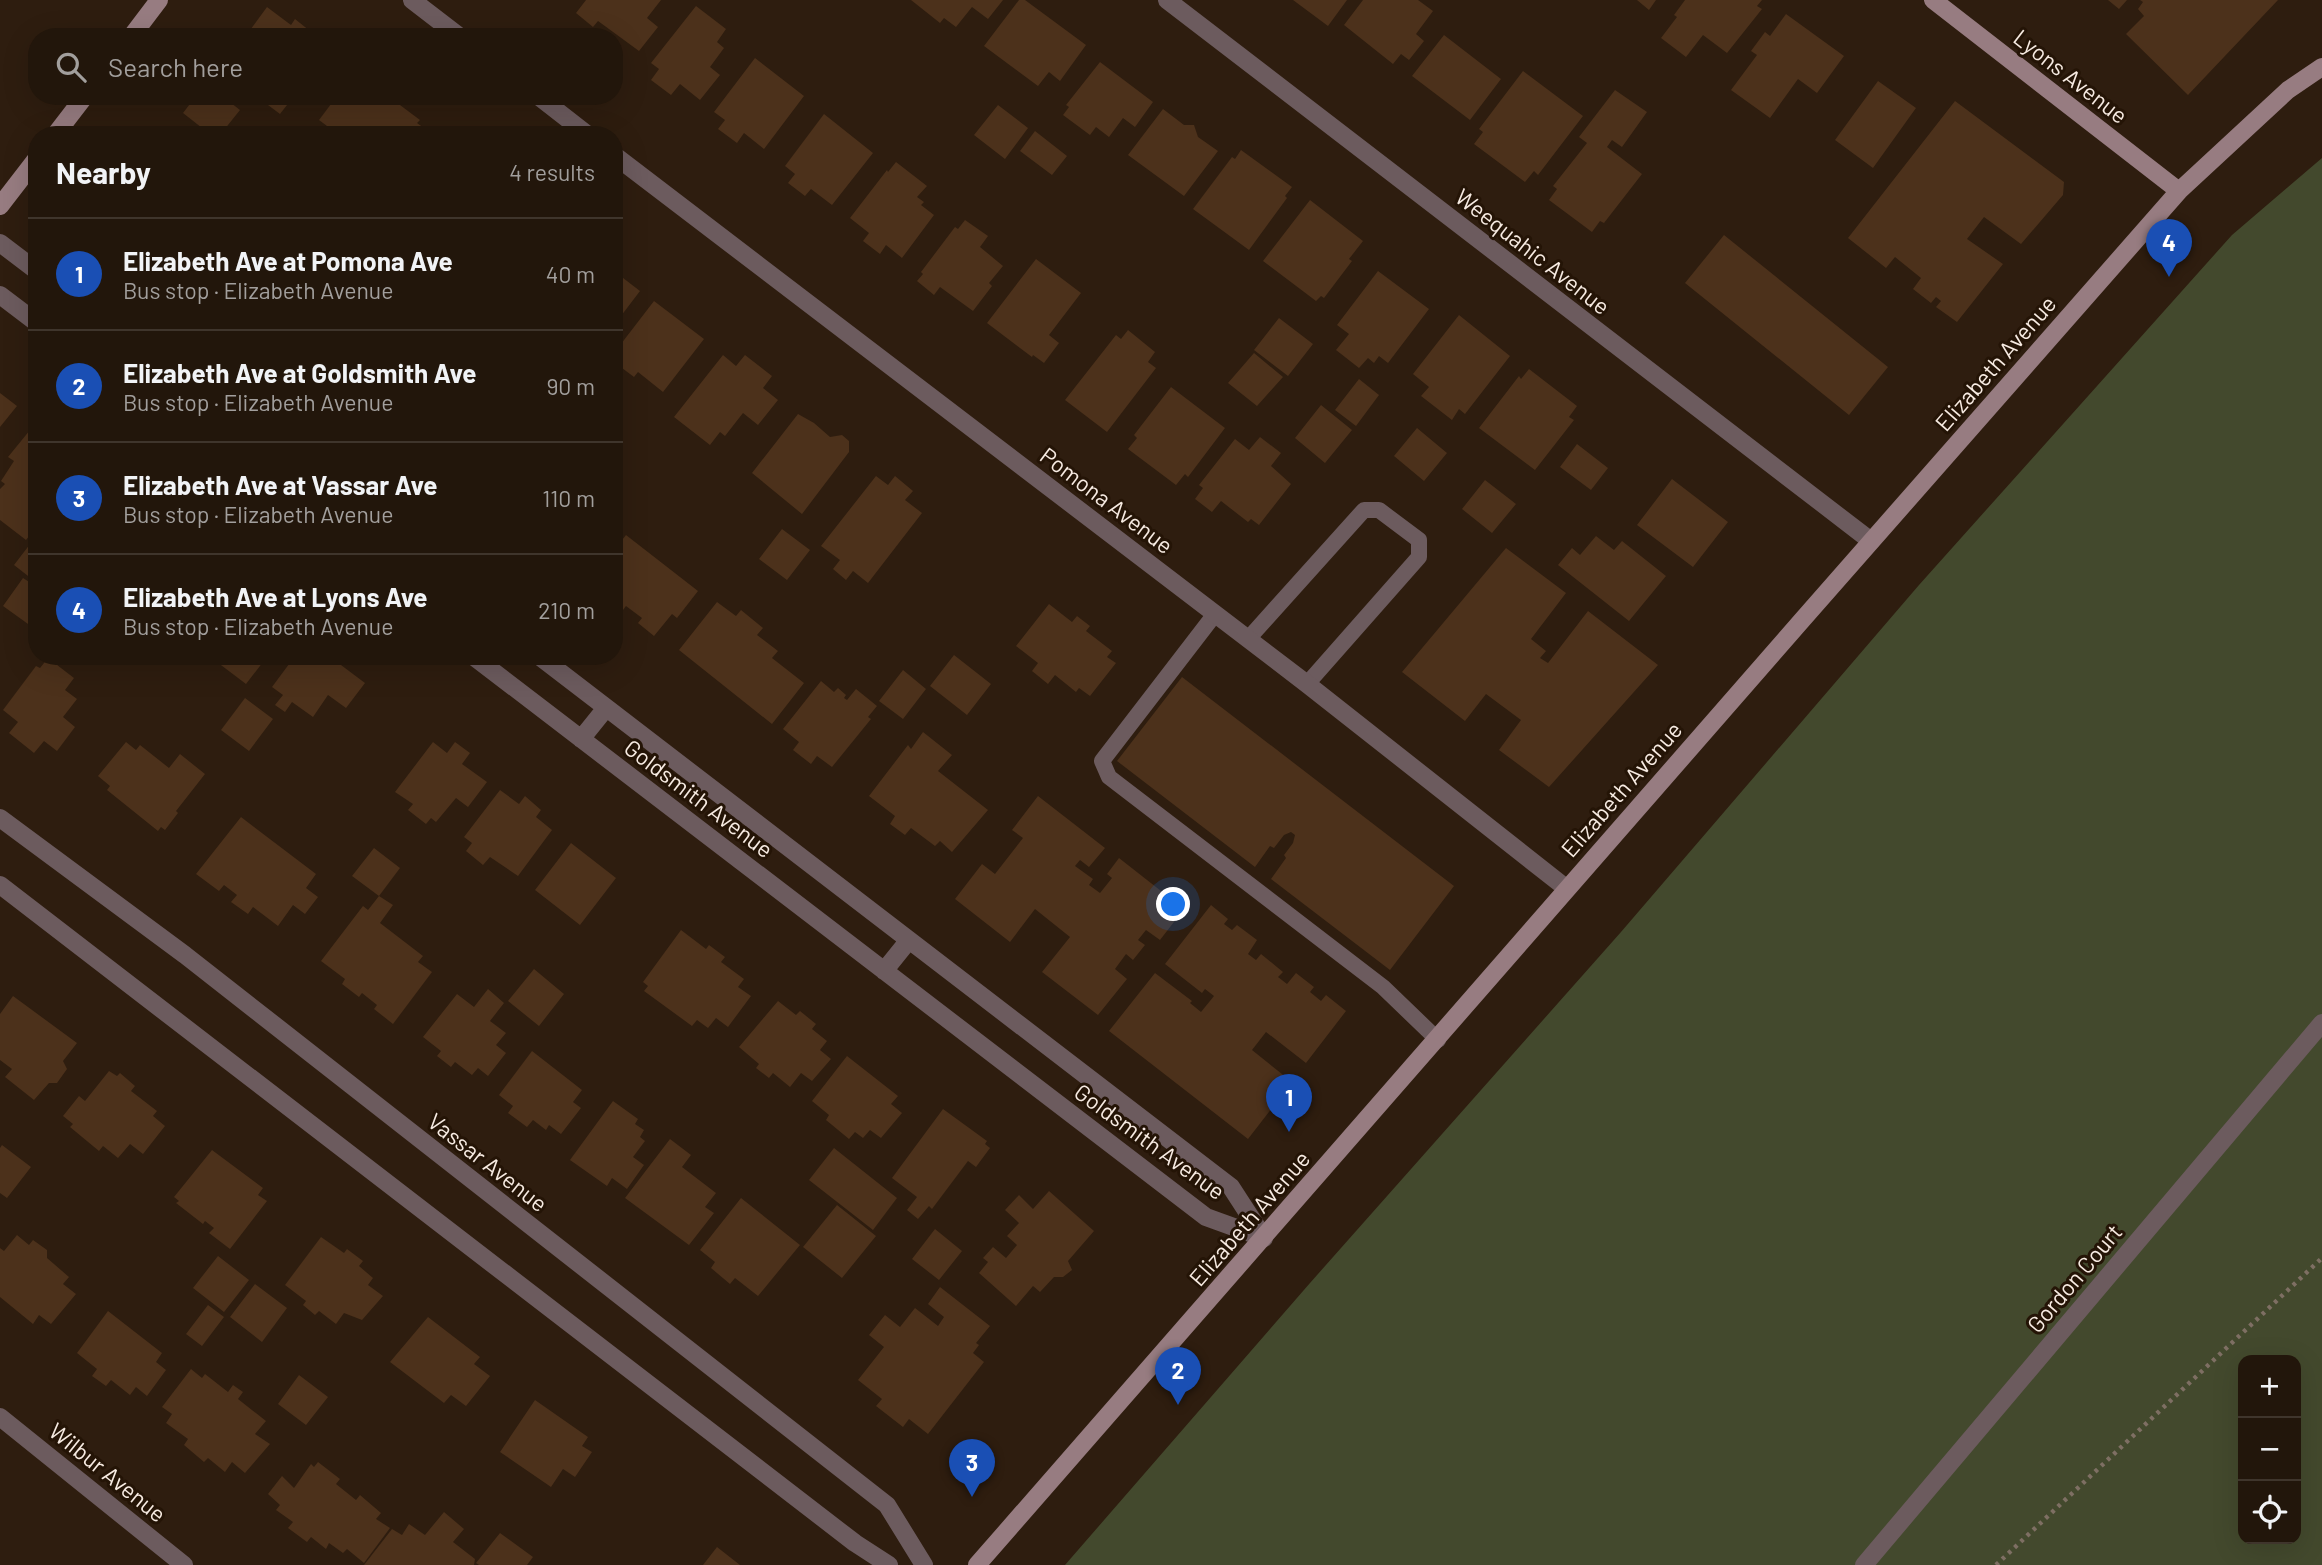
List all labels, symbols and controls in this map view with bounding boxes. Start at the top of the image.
street label: Lyons Avenue [2009,23,2133,129]
search box [28,28,623,105]
icon: search [52,48,90,86]
text: Search here [108,51,243,82]
text: Nearby [56,154,151,190]
text: 4 results [509,158,595,186]
street label: Weequahic Avenue [1450,182,1616,320]
pin: 4 [2146,219,2192,277]
text: Elizabeth Ave at Pomona Ave [123,245,453,276]
text: 1 [75,260,83,288]
text: 40 m [546,260,595,288]
text: Bus stop · Elizabeth Avenue [123,276,393,304]
street label: Elizabeth Avenue [1929,290,2061,436]
text: Elizabeth Ave at Goldsmith Ave [123,357,476,388]
text: 2 [73,372,85,400]
text: 90 m [546,372,595,400]
text: Bus stop · Elizabeth Avenue [123,388,393,416]
street label: Pomona Avenue [1035,441,1179,559]
text: Elizabeth Ave at Vassar Ave [123,469,437,500]
text: 3 [73,484,85,512]
text: 110 m [542,484,595,512]
text: Bus stop · Elizabeth Avenue [123,500,393,528]
text: Elizabeth Ave at Lyons Ave [123,581,428,612]
text: 4 [72,596,86,624]
text: 210 m [538,596,595,624]
text: Bus stop · Elizabeth Avenue [123,612,393,640]
street label: Elizabeth Avenue [1555,716,1687,862]
street label: Goldsmith Avenue [619,733,779,863]
your location [1156,887,1190,921]
pin: 1 [1266,1074,1312,1132]
street label: Goldsmith Avenue [1069,1077,1231,1205]
street label: Vassar Avenue [423,1107,553,1217]
street label: Elizabeth Avenue [1183,1145,1315,1291]
street label: Gordon Court [2021,1218,2127,1338]
pin: 2 [1155,1347,1201,1405]
map controls [2238,1355,2301,1544]
button: + [2238,1355,2301,1418]
street label: Wilbur Avenue [44,1416,172,1528]
button: − [2238,1418,2301,1481]
pin: 3 [949,1439,995,1497]
button: locate [2238,1481,2301,1544]

